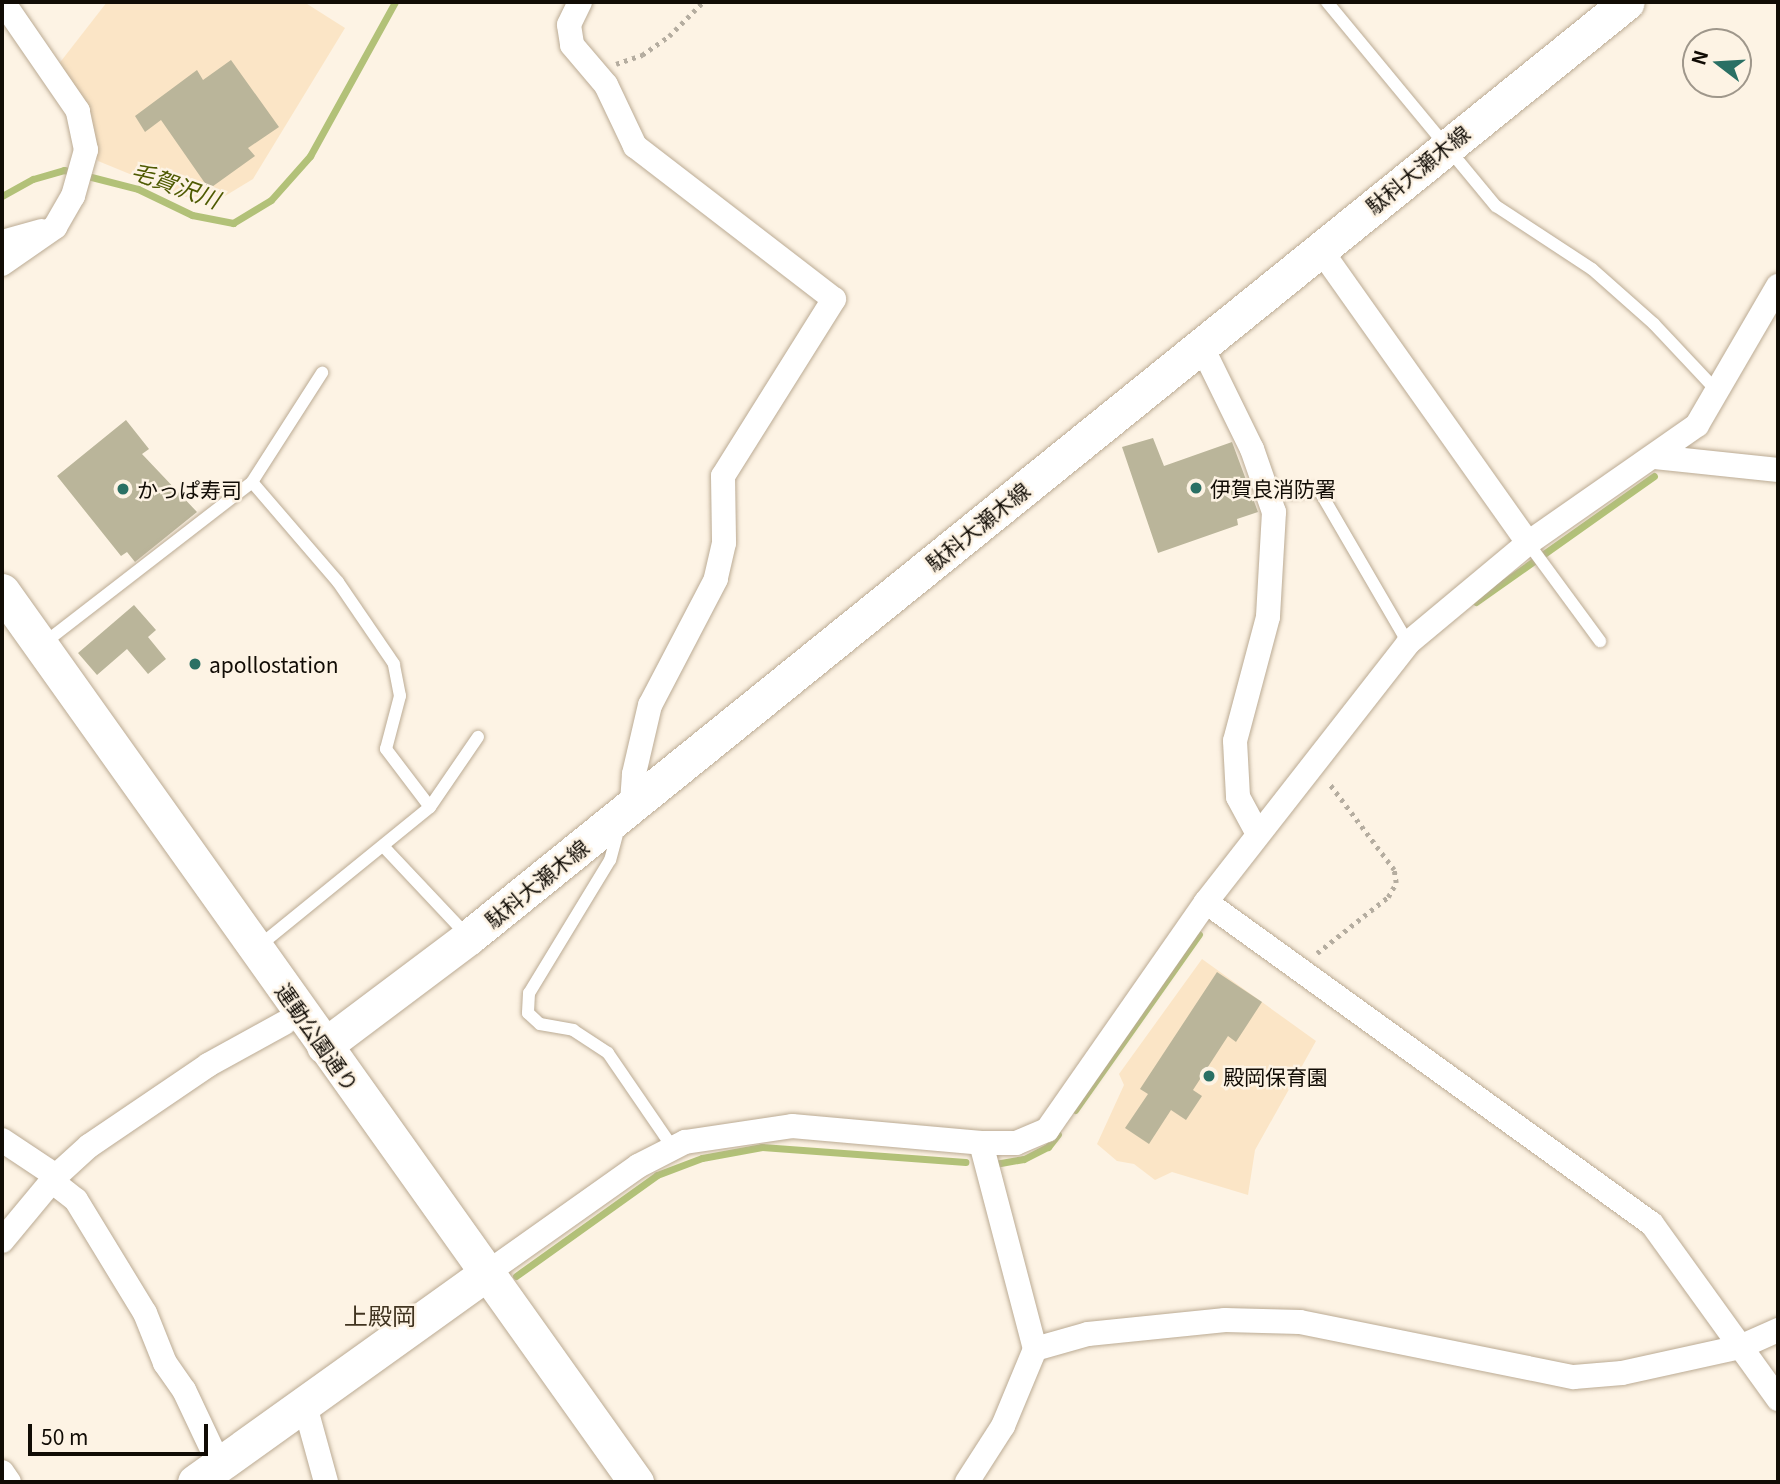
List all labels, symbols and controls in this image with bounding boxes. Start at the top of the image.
north arrow [1682,28,1752,98]
text: N [1683,47,1713,68]
street label: 駄科大瀬木線 [1360,120,1474,218]
water label: 毛賀沢川 [128,155,224,213]
place label: 伊賀良消防署 [1210,475,1336,501]
place label: かっぱ寿司 [137,476,242,502]
street label: 駄科大瀬木線 [920,477,1034,575]
marker: 伊賀良消防署 [1188,480,1204,496]
marker: かっぱ寿司 [115,481,131,497]
place label: apollostation [209,651,338,677]
marker: apollostation [187,656,203,672]
street label: 駄科大瀬木線 [479,834,593,932]
street label: 運動公園通り [272,978,364,1096]
place label: 殿岡保育園 [1223,1063,1328,1089]
marker: 殿岡保育園 [1201,1068,1217,1084]
district label: 上殿岡 [344,1301,416,1329]
scale bar [32,1410,212,1454]
text: 50 m [41,1421,88,1451]

